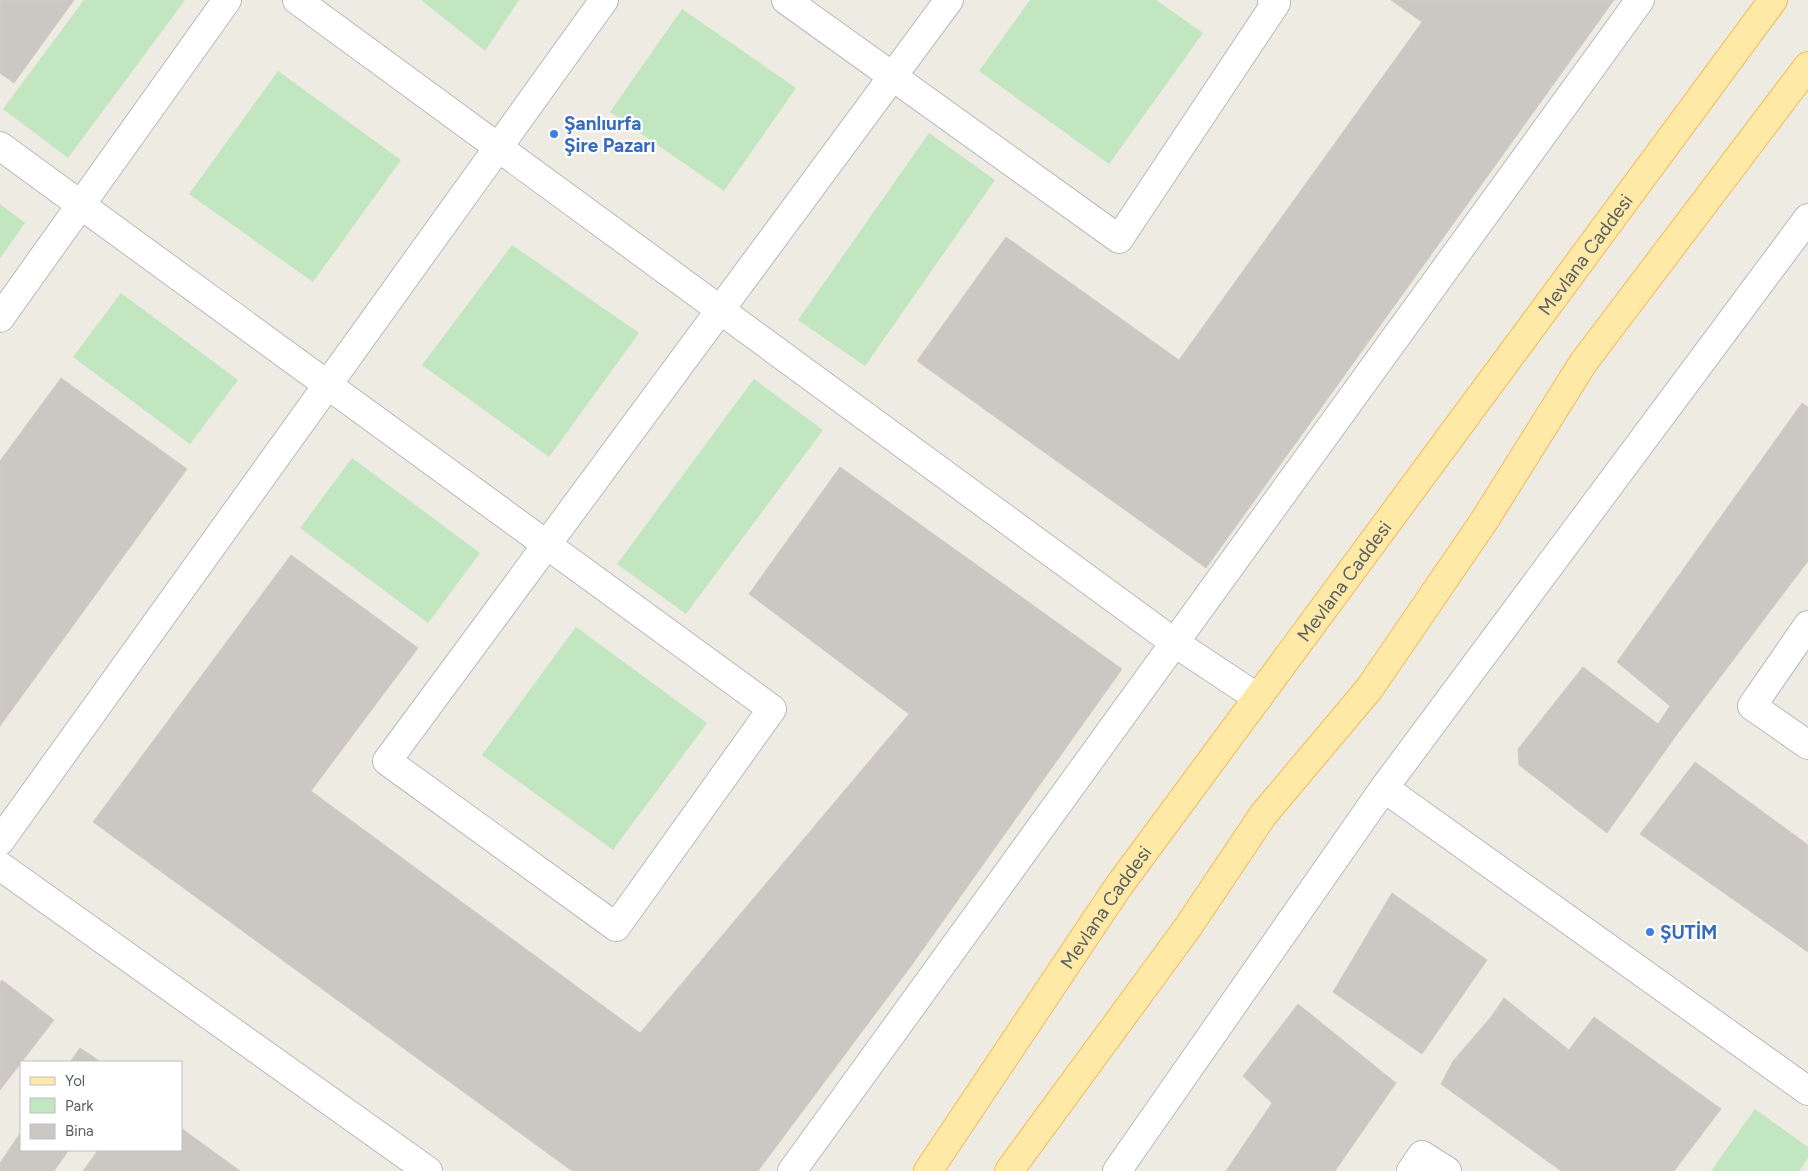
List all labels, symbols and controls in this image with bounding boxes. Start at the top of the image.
place label: Şanlıurfa Şire Pazarı [564,112,656,157]
marker: Şanlıurfa Şire Pazarı [548,128,560,140]
street label: Mevlana Caddesi [1533,190,1637,319]
street label: Mevlana Caddesi [1292,516,1396,646]
street label: Mevlana Caddesi [1055,841,1156,973]
place label: ŞUTİM [1660,921,1717,944]
marker: ŞUTİM [1644,926,1656,938]
legend [20,1061,182,1151]
text: Yol [65,1072,85,1090]
text: Park [65,1097,94,1115]
text: Bina [65,1122,94,1140]

